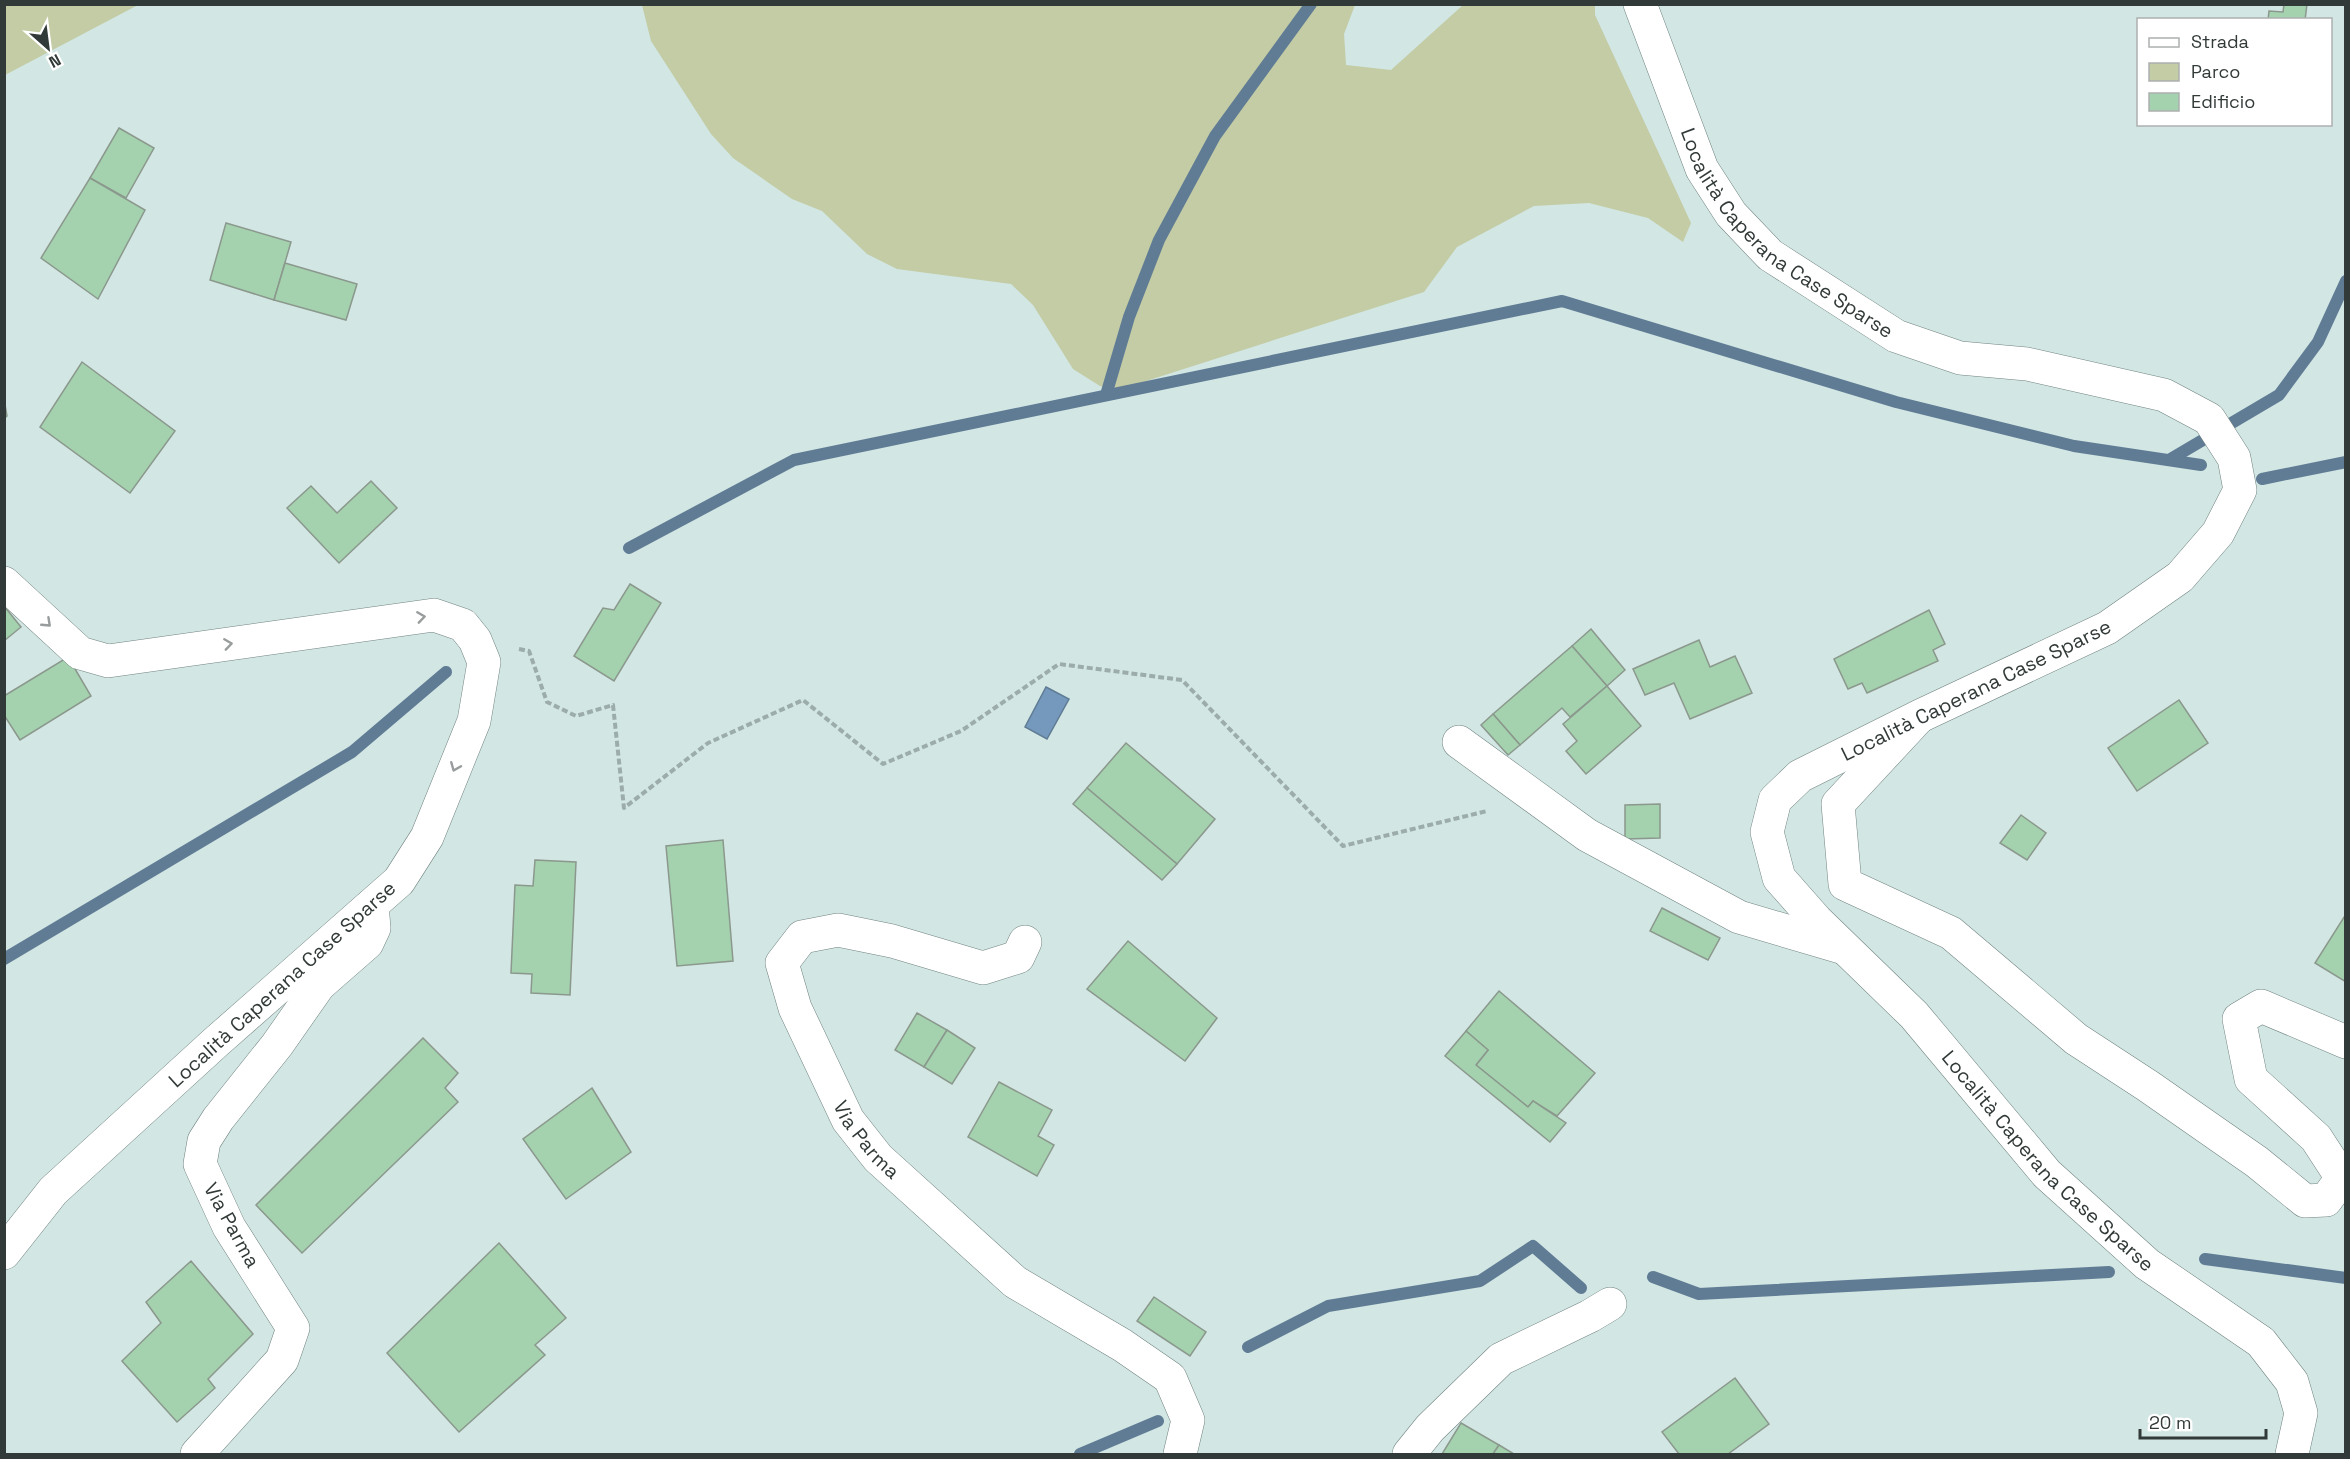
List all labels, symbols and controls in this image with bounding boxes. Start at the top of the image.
north arrow [18,18,78,78]
legend [2137,18,2332,126]
text: Strada [2191,30,2249,53]
text: N [45,49,64,73]
text: Parco [2191,60,2240,83]
text: Edificio [2191,90,2255,113]
street label: Località Caperana Case Sparse [1675,124,1898,344]
one-way arrow [417,611,426,623]
street label: Località Caperana Case Sparse [1837,613,2115,767]
one-way arrow [40,616,50,627]
one-way arrow [224,638,233,651]
one-way arrow [450,760,462,771]
street label: Località Caperana Case Sparse [163,875,401,1093]
street label: Località Caperana Case Sparse [1936,1045,2160,1277]
street label: Via Parma [828,1096,905,1184]
street label: Via Parma [198,1178,266,1272]
scale bar [2140,1402,2266,1440]
text: 20 m [2149,1411,2192,1434]

